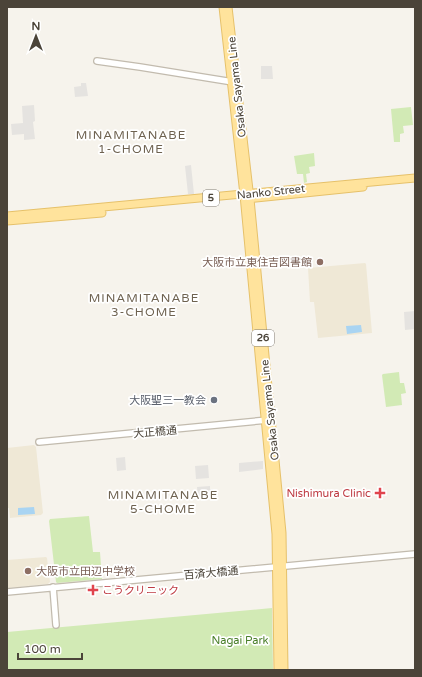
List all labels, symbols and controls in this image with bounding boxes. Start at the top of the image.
north arrow [16,16,56,56]
text: N [32,20,40,33]
street label: Osaka Sayama Line [225,36,249,138]
district label: MINAMITANABE 1-CHOME [76,128,186,156]
street label: Nanko Street [236,182,306,202]
road number: 5 [203,190,219,206]
place label: 大阪市立東住吉図書館 [202,256,312,269]
marker: 大阪市立東住吉図書館 [315,257,325,267]
district label: MINAMITANABE 3-CHOME [89,291,199,319]
road number: 26 [252,330,274,346]
street label: Osaka Sayama Line [258,359,282,461]
place label: 大阪聖三一教会 [129,394,206,407]
marker: 大阪聖三一教会 [209,395,219,405]
street label: 大正橋通 [133,424,177,440]
place label: Nishimura Clinic [286,487,371,500]
marker: Nishimura Clinic [374,487,386,499]
district label: MINAMITANABE 5-CHOME [108,488,218,516]
street label: 百済大橋通 [183,564,239,582]
place label: 大阪市立田辺中学校 [36,565,135,578]
marker: 大阪市立田辺中学校 [23,566,33,576]
marker: こうクリニック [87,584,99,596]
place label: こうクリニック [102,584,179,597]
park label: Nagai Park [211,634,269,647]
scale bar [18,635,82,661]
text: 100 m [24,642,61,656]

